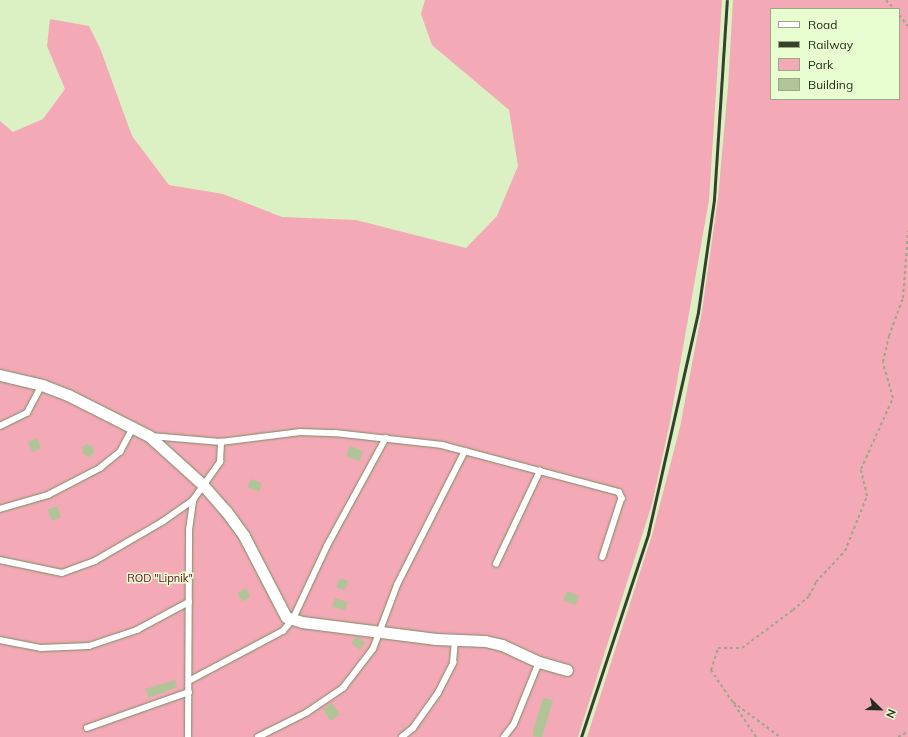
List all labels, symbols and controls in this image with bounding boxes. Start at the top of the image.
legend [770,8,900,100]
text: Road [808,17,837,32]
text: Railway [808,37,853,52]
text: Park [808,57,833,72]
text: Building [808,77,853,92]
park label: ROD "Lipnik" [127,571,193,585]
north arrow [860,689,900,729]
text: N [883,707,899,720]

